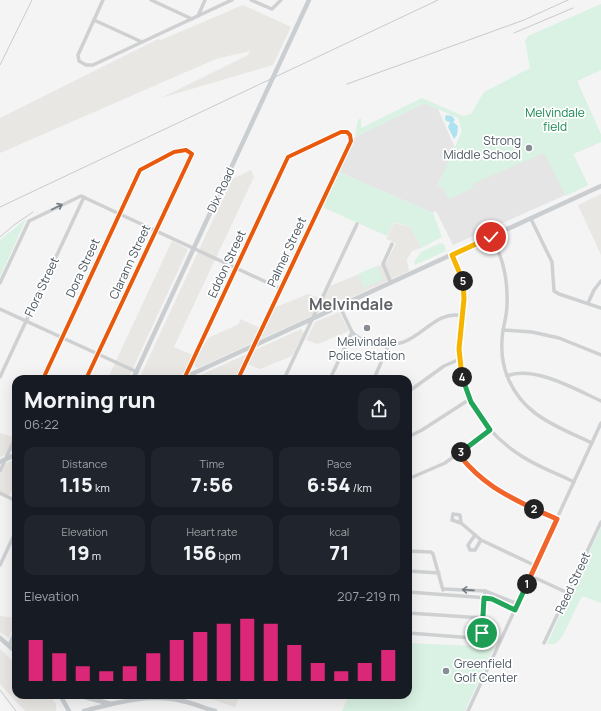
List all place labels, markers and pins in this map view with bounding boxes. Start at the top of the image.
place label: Strong Middle School [444,132,521,163]
marker: Strong Middle School [524,143,534,153]
pin [474,220,508,254]
pin: 5 [453,271,473,291]
marker: Melvindale Police Station [362,323,372,333]
place label: Melvindale Police Station [329,333,405,364]
pin: 4 [452,367,472,387]
pin: 3 [451,442,471,462]
pin: 2 [524,499,544,519]
pin: 1 [517,574,537,594]
pin [465,616,499,650]
place label: Greenfield Golf Center [454,655,518,686]
marker: Greenfield Golf Center [441,666,451,676]

